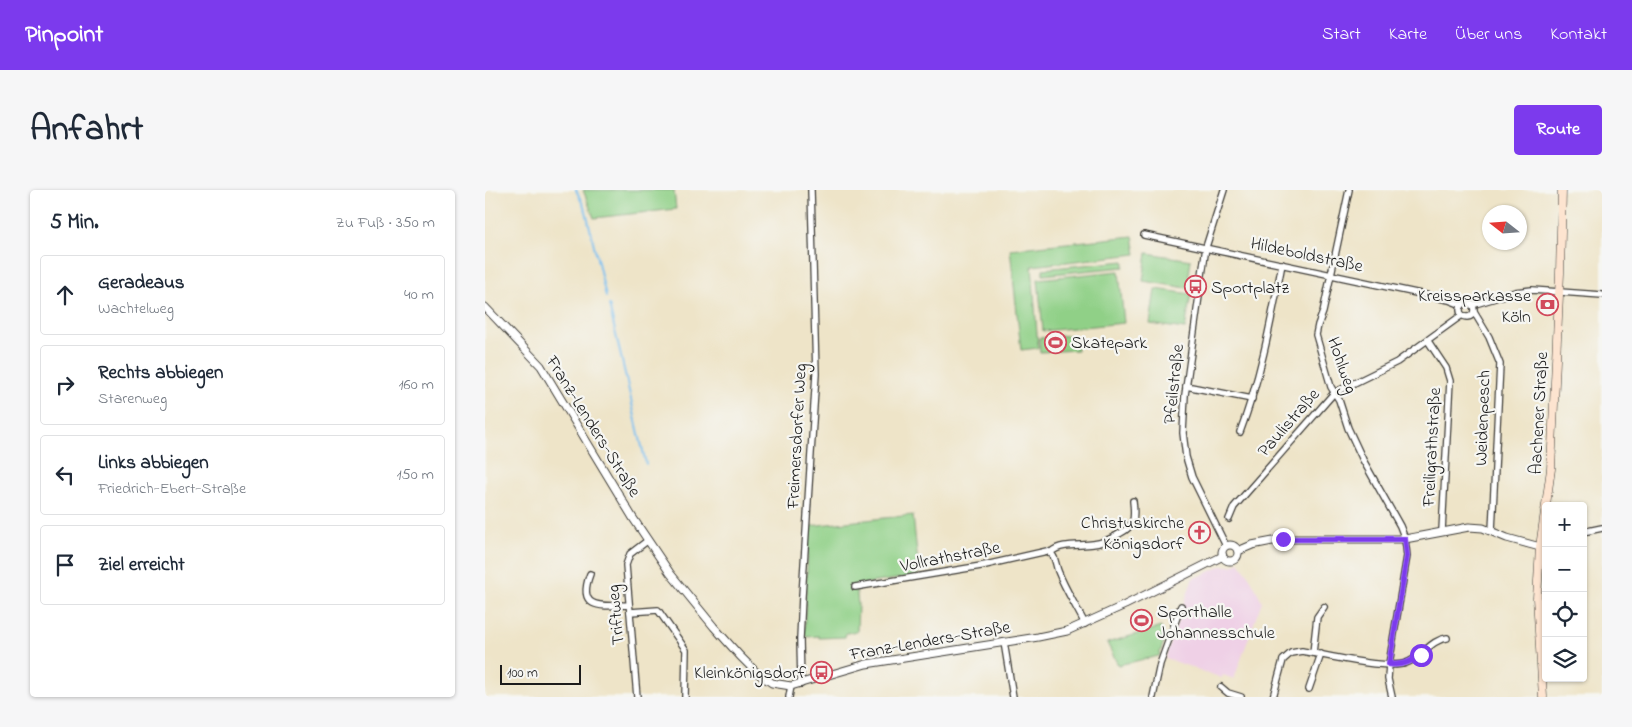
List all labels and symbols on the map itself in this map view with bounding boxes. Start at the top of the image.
north arrow [1482,205,1527,250]
street label: Hildeboldstraße [1248,231,1366,281]
bus stop icon: Sportplatz [1183,275,1207,299]
place label: Sportplatz [1211,276,1289,302]
place label: Kreissparkasse Köln [1418,284,1532,331]
bank icon: Kreissparkasse Köln [1535,293,1559,317]
sports icon: Skatepark [1043,330,1067,354]
place label: Skatepark [1071,331,1147,357]
street label: Hohlweg [1318,334,1363,398]
street label: Pfeilstraße [1158,342,1192,425]
street label: Franz-Lenders-Straße [538,350,647,504]
street label: Aachener Straße [1524,350,1556,475]
street label: Freimersdorfer Weg [781,363,816,511]
street label: Weidenpesch [1469,370,1499,466]
street label: Paulistraße [1252,383,1327,463]
street label: Freiligrathstraße [1417,386,1450,508]
place label: Christuskirche Königsdorf [1081,511,1185,559]
church icon: Christuskirche Königsdorf [1188,520,1212,544]
route end [1272,528,1295,551]
street label: Vollrathstraße [897,535,1003,581]
street label: Triftweg [601,583,634,646]
place label: Sporthalle Johannesschule [1157,600,1276,647]
sports icon: Sporthalle Johannesschule [1129,609,1153,633]
street label: Franz-Lenders-Straße [847,615,1013,669]
route start [1410,644,1433,667]
bus stop icon: Kleinkönigsdorf [810,660,834,684]
place label: Kleinkönigsdorf [694,661,807,688]
scale bar [500,662,581,685]

